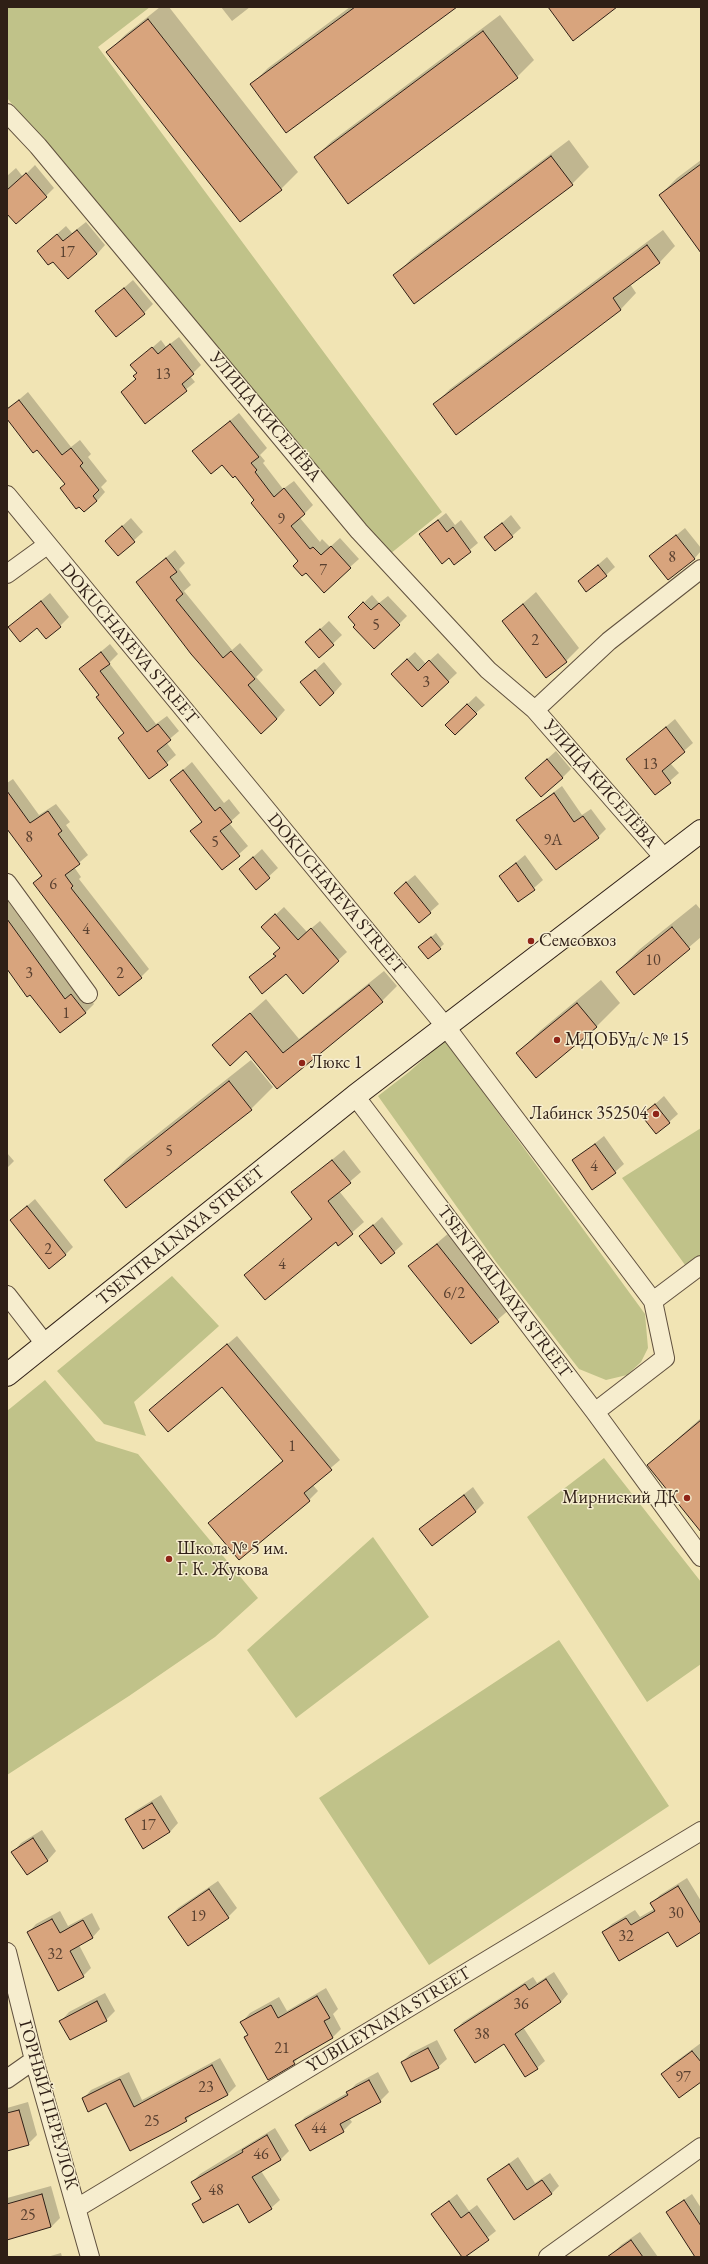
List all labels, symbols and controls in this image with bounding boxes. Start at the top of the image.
house number: 17 [59,243,75,263]
street label: УЛИЦА КИСЕЛЁВА [204,348,326,486]
house number: 13 [155,365,171,385]
house number: 9 [277,510,285,530]
house number: 8 [668,548,676,568]
street label: DOKUCHAYEVA STREET [55,559,203,729]
house number: 7 [319,561,327,581]
house number: 5 [372,616,380,636]
house number: 2 [531,631,539,651]
house number: 3 [422,673,430,693]
street label: УЛИЦА КИСЕЛЁВА [538,715,662,853]
house number: 13 [642,755,658,775]
street label: DOKUCHAYEVA STREET [262,809,410,979]
house number: 8 [25,828,33,848]
house number: 9А [544,831,562,851]
house number: 5 [211,833,219,853]
house number: 6 [49,875,57,895]
house number: 4 [82,920,90,940]
place label: Семсовхоз [539,930,616,952]
marker: Семсовхоз [526,936,536,946]
house number: 10 [645,951,661,971]
house number: 3 [25,964,33,984]
house number: 2 [116,964,124,984]
house number: 1 [62,1004,70,1024]
place label: МДОБУд/с № 15 [565,1029,689,1051]
marker: МДОБУд/с № 15 [552,1035,562,1045]
place label: Люкс 1 [310,1052,362,1074]
marker: Люкс 1 [297,1058,307,1068]
place label: Лабинск 352504 [530,1103,648,1125]
marker: Лабинск 352504 [651,1109,661,1119]
house number: 5 [165,1142,173,1162]
house number: 4 [590,1157,598,1177]
street label: TSENTRALNAYA STREET [93,1162,269,1310]
street label: TSENTRALNAYA STREET [432,1202,576,1382]
house number: 2 [44,1240,52,1260]
house number: 4 [278,1255,286,1275]
house number: 6/2 [443,1284,465,1304]
house number: 1 [288,1437,296,1457]
place label: Мирниский ДК [562,1487,679,1509]
marker: Мирниский ДК [682,1493,692,1503]
place label: Школа № 5 им. Г. К. Жукова [177,1538,288,1580]
marker: Школа № 5 им. Г. К. Жукова [164,1554,174,1564]
house number: 17 [140,1816,156,1836]
house number: 30 [668,1904,684,1924]
house number: 19 [190,1907,206,1927]
house number: 32 [618,1927,634,1947]
house number: 32 [47,1945,63,1965]
street label: YUBILEYNAYA STREET [303,1962,475,2078]
house number: 36 [513,1995,529,2015]
street label: ГОРНЫЙ ПЕРЕУЛОК [14,2018,82,2192]
house number: 38 [474,2025,490,2045]
house number: 21 [274,2039,290,2059]
house number: 97 [675,2068,691,2088]
house number: 23 [198,2078,214,2098]
house number: 25 [144,2112,160,2132]
house number: 44 [311,2119,327,2139]
house number: 46 [253,2145,269,2165]
house number: 48 [208,2181,224,2201]
house number: 25 [20,2206,36,2226]

